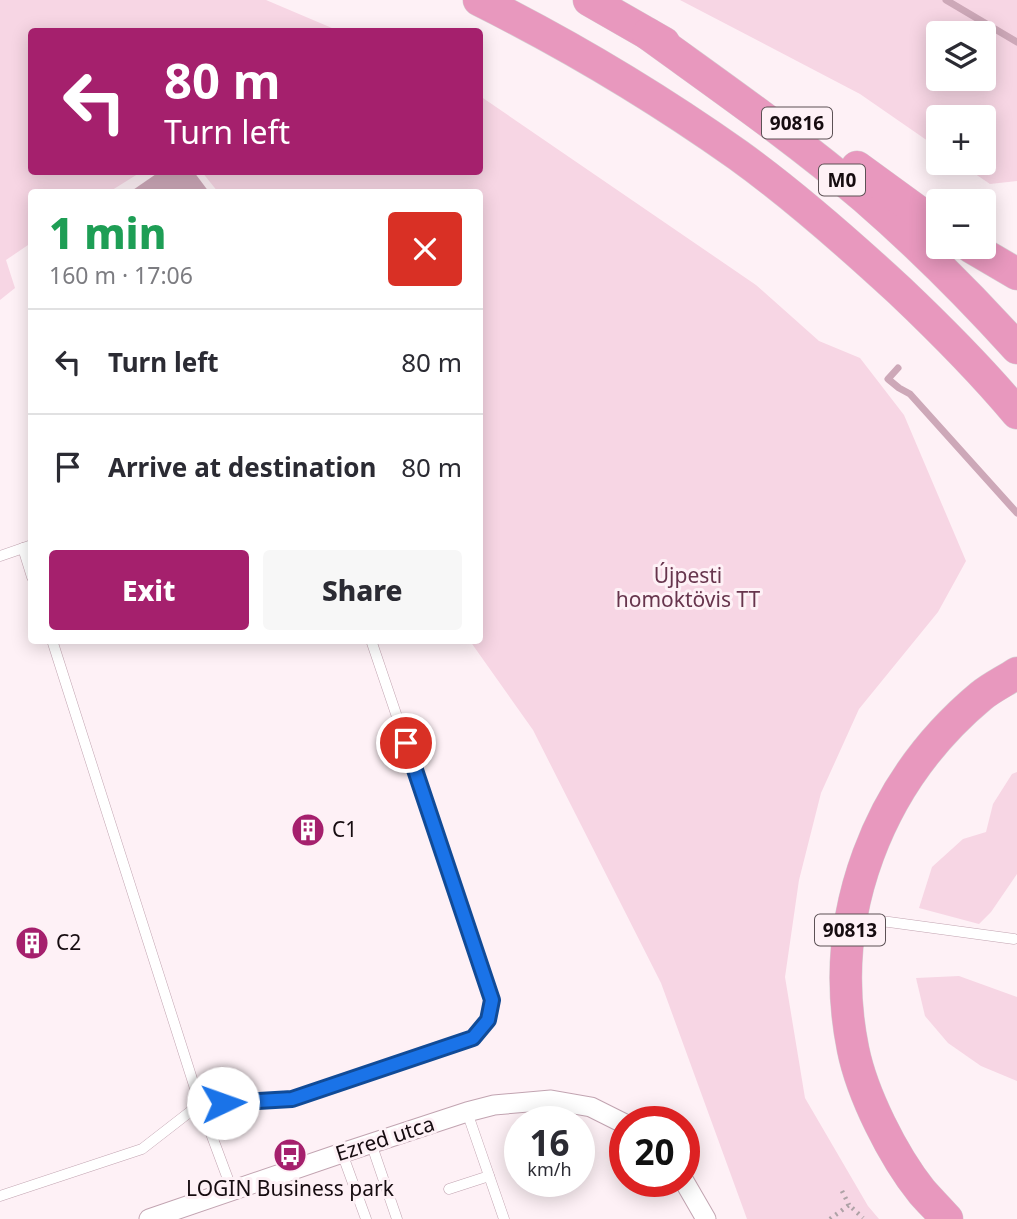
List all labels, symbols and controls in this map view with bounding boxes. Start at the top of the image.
map controls [926,21,996,259]
button: layers [926,21,996,91]
text: 80 m [164,47,281,113]
icon: left [49,56,140,147]
button: + [926,105,996,175]
road number: 90816 [762,108,832,139]
text: Turn left [164,110,290,153]
road number: M0 [819,164,865,196]
button: − [926,189,996,259]
text: 1 min [49,204,166,261]
button: close [388,212,462,286]
text: 160 m · 17:06 [49,259,193,291]
icon: left [49,343,87,381]
text: Turn left [108,344,219,380]
text: 80 m [401,344,462,380]
icon: arrive [49,448,87,486]
text: Arrive at destination [108,449,377,485]
text: 80 m [401,449,462,485]
button: Exit [49,550,249,630]
button: Share [263,550,462,630]
park label: Újpesti homoktövis TT [616,561,761,613]
pin [376,713,436,773]
icon: arrive [387,724,425,762]
building icon: C1 [289,811,327,849]
place label: C1 [332,815,357,843]
road number: 90813 [815,914,885,946]
building icon: C2 [13,924,51,962]
place label: C2 [56,928,81,956]
position arrow [186,1066,260,1140]
speed limit sign: 20 [609,1106,700,1197]
street label: Ezred utca [332,1109,438,1167]
text: 16 [529,1119,570,1166]
bus stop icon: LOGIN Business park [271,1136,309,1174]
text: km/h [527,1157,572,1181]
place label: LOGIN Business park [186,1174,395,1202]

